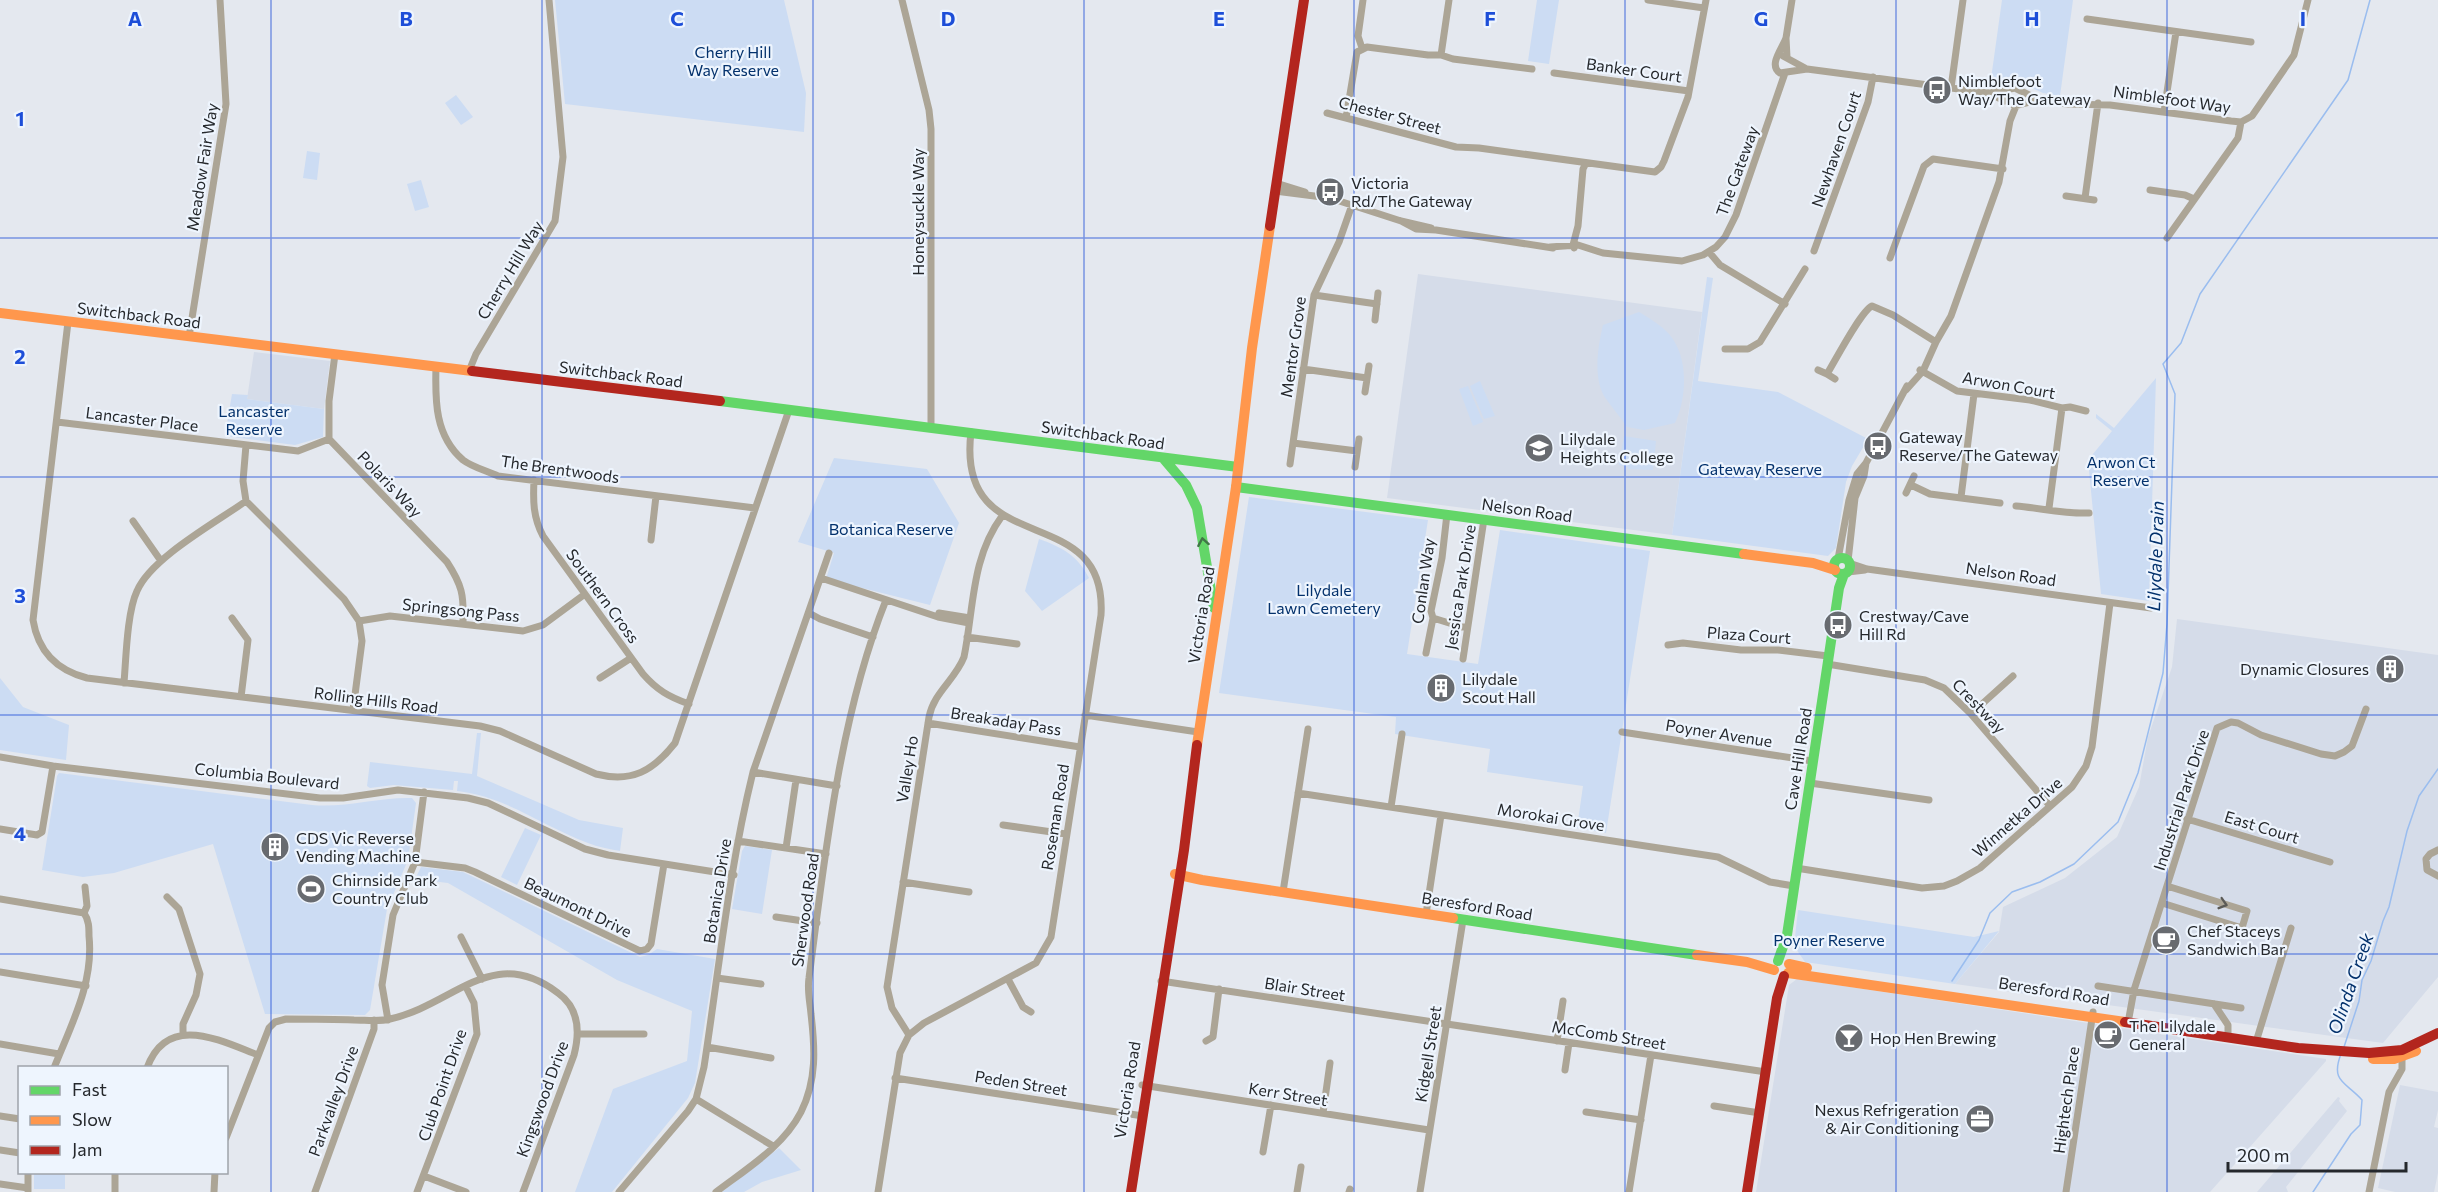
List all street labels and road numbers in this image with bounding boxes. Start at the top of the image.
street label: Banker Court [1585,53,1684,86]
street label: Nimblefoot Way [2112,81,2232,116]
street label: Newhaven Court [1807,88,1864,209]
street label: Chester Street [1337,92,1444,137]
street label: Meadow Fair Way [182,102,221,232]
street label: The Gateway [1711,123,1762,219]
street label: Honeysuckle Way [908,148,927,276]
street label: Cherry Hill Way [473,217,547,323]
street label: Mentor Grove [1276,295,1309,399]
street label: Switchback Road [76,297,202,332]
street label: Switchback Road [558,356,684,391]
street label: Arwon Court [1961,367,2058,402]
street label: Lancaster Place [85,402,199,435]
street label: Switchback Road [1040,416,1166,453]
street label: Polaris Way [354,447,427,521]
street label: The Brentwoods [499,451,621,486]
street label: Nelson Road [1481,494,1573,525]
street label: Jessica Park Drive [1440,523,1479,651]
street label: Conlan Way [1407,537,1438,625]
street label: Southern Cross [563,545,644,646]
street label: Nelson Road [1965,558,2057,589]
street label: Victoria Road [1183,565,1218,665]
street label: Springsong Pass [401,594,521,625]
street label: Plaza Court [1706,622,1792,647]
street label: Crestway [1949,674,2010,737]
street label: Rolling Hills Road [313,682,439,717]
street label: Breakaday Pass [949,702,1063,739]
street label: Cave Hill Road [1780,706,1815,811]
street label: Poyner Avenue [1664,715,1774,750]
street label: Industrial Park Drive [2149,727,2212,873]
street label: Valley Ho [892,734,921,804]
street label: Columbia Boulevard [194,758,340,793]
street label: Roseman Road [1037,762,1072,871]
street label: Winnetka Drive [1968,773,2065,861]
street label: Morokai Grove [1496,799,1606,834]
street label: East Court [2222,806,2302,847]
street label: Botanica Drive [699,837,734,945]
street label: Sherwood Road [787,852,822,968]
street label: Beaumont Drive [521,872,635,941]
street label: Beresford Road [1420,887,1534,924]
street label: Beresford Road [1997,972,2111,1009]
street label: Blair Street [1263,973,1347,1004]
street label: Kidgell Street [1410,1004,1445,1104]
street label: McComb Street [1551,1016,1668,1053]
street label: Club Point Drive [413,1026,470,1143]
street label: Kingswood Drive [512,1038,571,1160]
street label: Victoria Road [1109,1040,1144,1140]
street label: Parkvalley Drive [304,1043,361,1159]
street label: Hightech Place [2049,1045,2082,1155]
street label: Peden Street [973,1066,1069,1099]
street label: Kerr Street [1247,1078,1329,1109]

